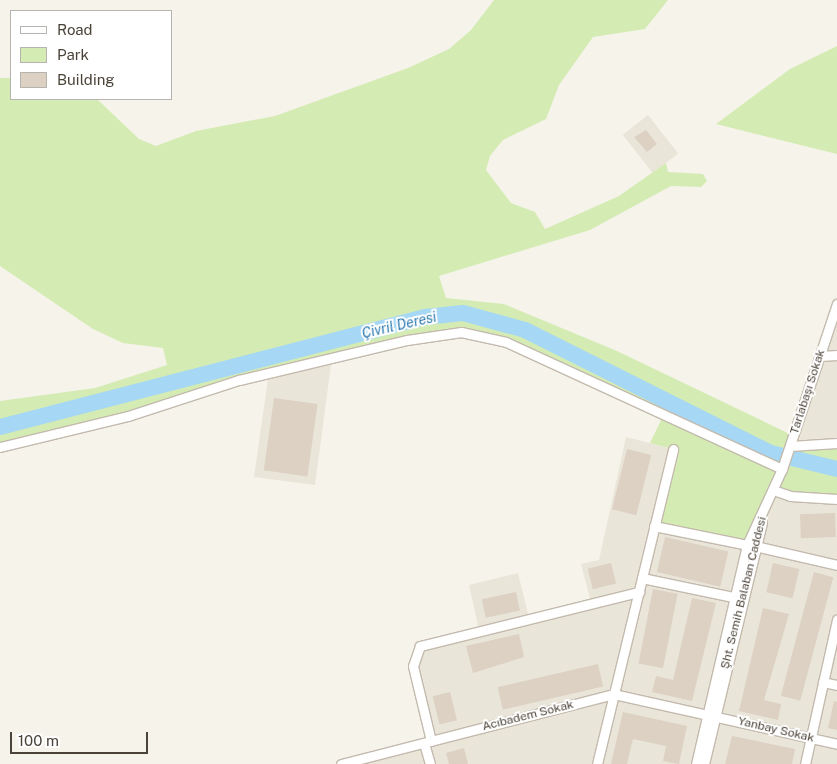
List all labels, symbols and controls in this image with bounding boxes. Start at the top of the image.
legend [10,10,172,100]
text: Road [57,21,93,38]
text: Park [57,46,89,63]
text: Building [57,71,115,88]
water label: Çivril Deresi [360,308,438,342]
street label: Tarlabaşı Sokak [788,348,828,436]
street label: Şht. Semih Balaban Caddesi [718,515,770,671]
street label: Acıbadem Sokak [481,698,575,734]
street label: Yanbay Sokak [737,714,815,746]
scale bar [12,722,150,754]
text: 100 m [18,732,59,749]

